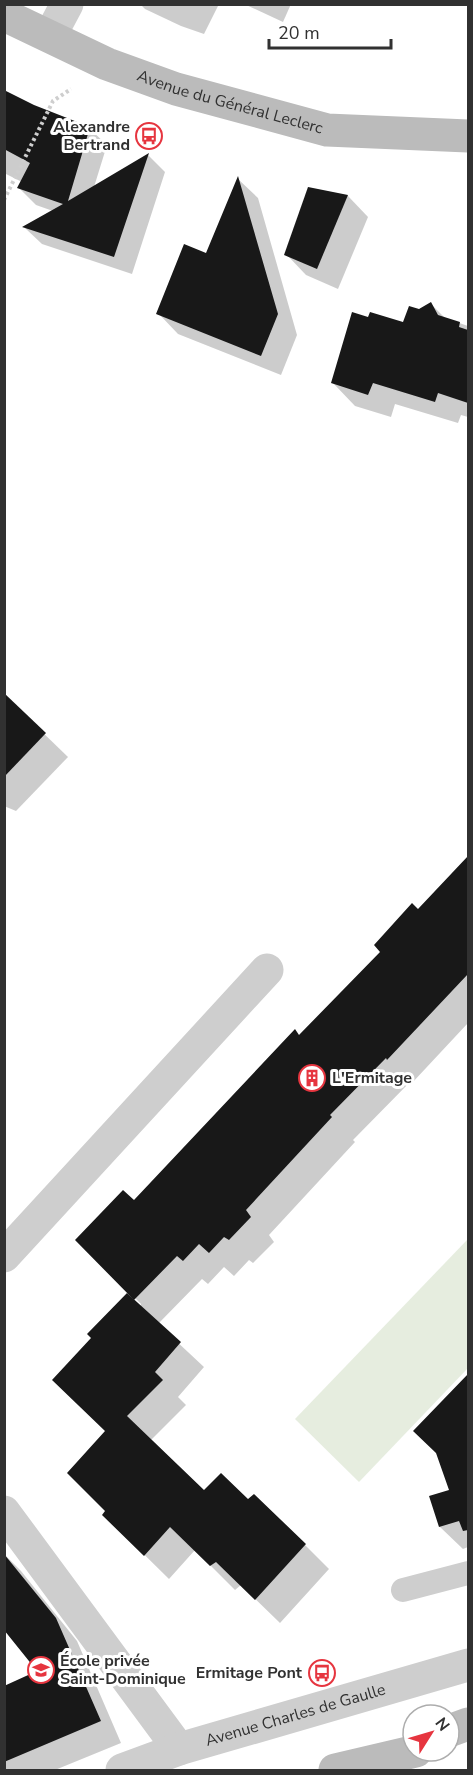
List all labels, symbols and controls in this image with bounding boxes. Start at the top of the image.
scale bar [269,12,390,50]
text: 20 m [278,21,320,45]
street label: Avenue du Général Leclerc [134,65,326,140]
place label: Alexandre Bertrand [53,116,130,156]
bus stop icon: Alexandre Bertrand [134,121,164,151]
building icon: L'Ermitage [297,1063,327,1093]
place label: L'Ermitage [332,1067,412,1089]
place label: École privée Saint-Dominique [60,1650,186,1690]
school or university icon: École privée Saint-Dominique [26,1655,56,1685]
bus stop icon: Ermitage Pont [307,1658,337,1688]
place label: Ermitage Pont [196,1662,303,1684]
street label: Avenue Charles de Gaulle [203,1679,388,1752]
north arrow [401,1703,461,1763]
text: N [430,1713,455,1736]

